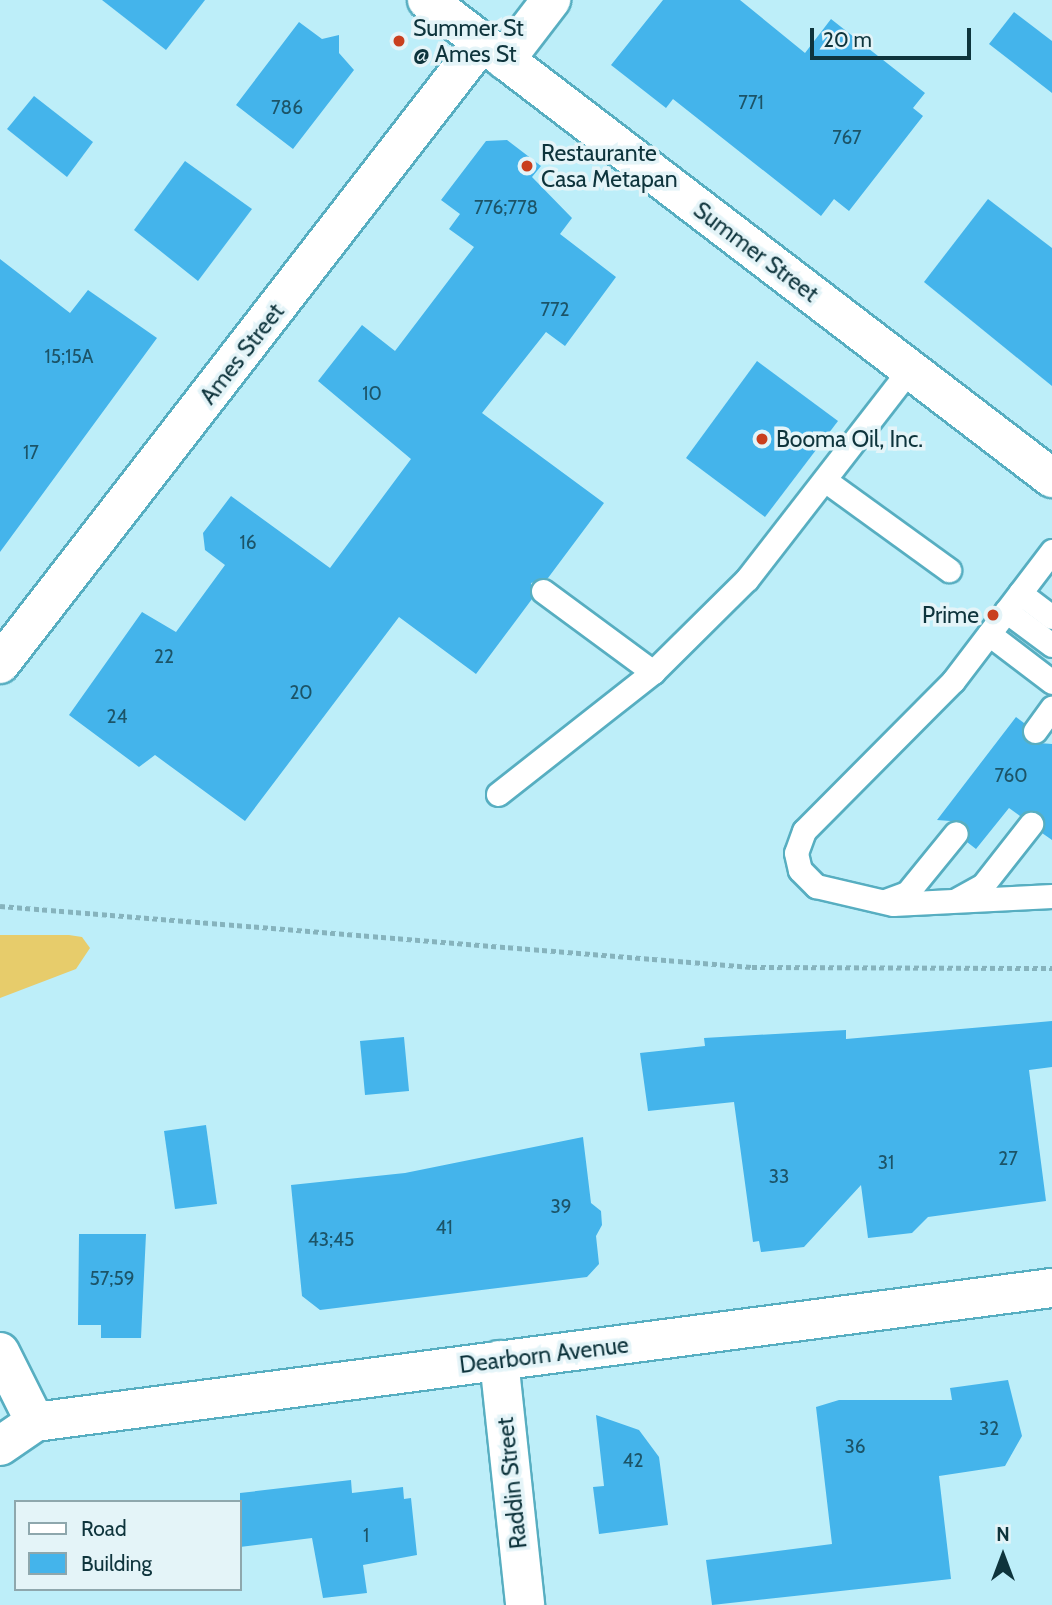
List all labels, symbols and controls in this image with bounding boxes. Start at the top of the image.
place label: Summer St @ Ames St [413,14,524,68]
scale bar [814,14,975,58]
text: 20 m [823,27,872,52]
marker: Summer St @ Ames St [391,33,407,49]
house number: 771 [738,92,764,114]
house number: 786 [271,97,303,119]
house number: 767 [832,127,862,149]
place label: Restaurante Casa Metapan [541,139,678,193]
marker: Restaurante Casa Metapan [519,158,535,174]
street label: Summer Street [688,196,824,308]
house number: 776;778 [474,197,538,219]
street label: Ames Street [194,298,290,410]
house number: 772 [540,299,570,321]
house number: 15;15A [45,346,93,368]
house number: 10 [362,383,382,405]
place label: Booma Oil, Inc. [776,425,923,453]
marker: Booma Oil, Inc. [754,431,770,447]
house number: 17 [23,442,39,464]
house number: 16 [240,532,256,554]
place label: Prime [922,601,979,629]
marker: Prime [985,607,1001,623]
house number: 22 [154,646,174,668]
house number: 20 [289,682,313,704]
house number: 24 [107,706,127,728]
house number: 760 [994,765,1028,787]
house number: 27 [998,1148,1018,1170]
house number: 31 [878,1152,894,1174]
house number: 33 [769,1166,789,1188]
house number: 39 [550,1196,572,1218]
house number: 41 [435,1217,453,1239]
house number: 43;45 [308,1229,354,1251]
house number: 57;59 [89,1268,135,1290]
street label: Dearborn Avenue [458,1331,630,1379]
street label: Raddin Street [491,1416,533,1550]
house number: 32 [979,1418,999,1440]
house number: 36 [844,1436,866,1458]
house number: 42 [623,1450,643,1472]
legend [14,1500,242,1591]
text: Road [81,1516,127,1541]
north arrow [968,1521,1038,1591]
text: N [996,1523,1010,1546]
house number: 1 [363,1525,369,1547]
text: Building [81,1551,152,1576]

